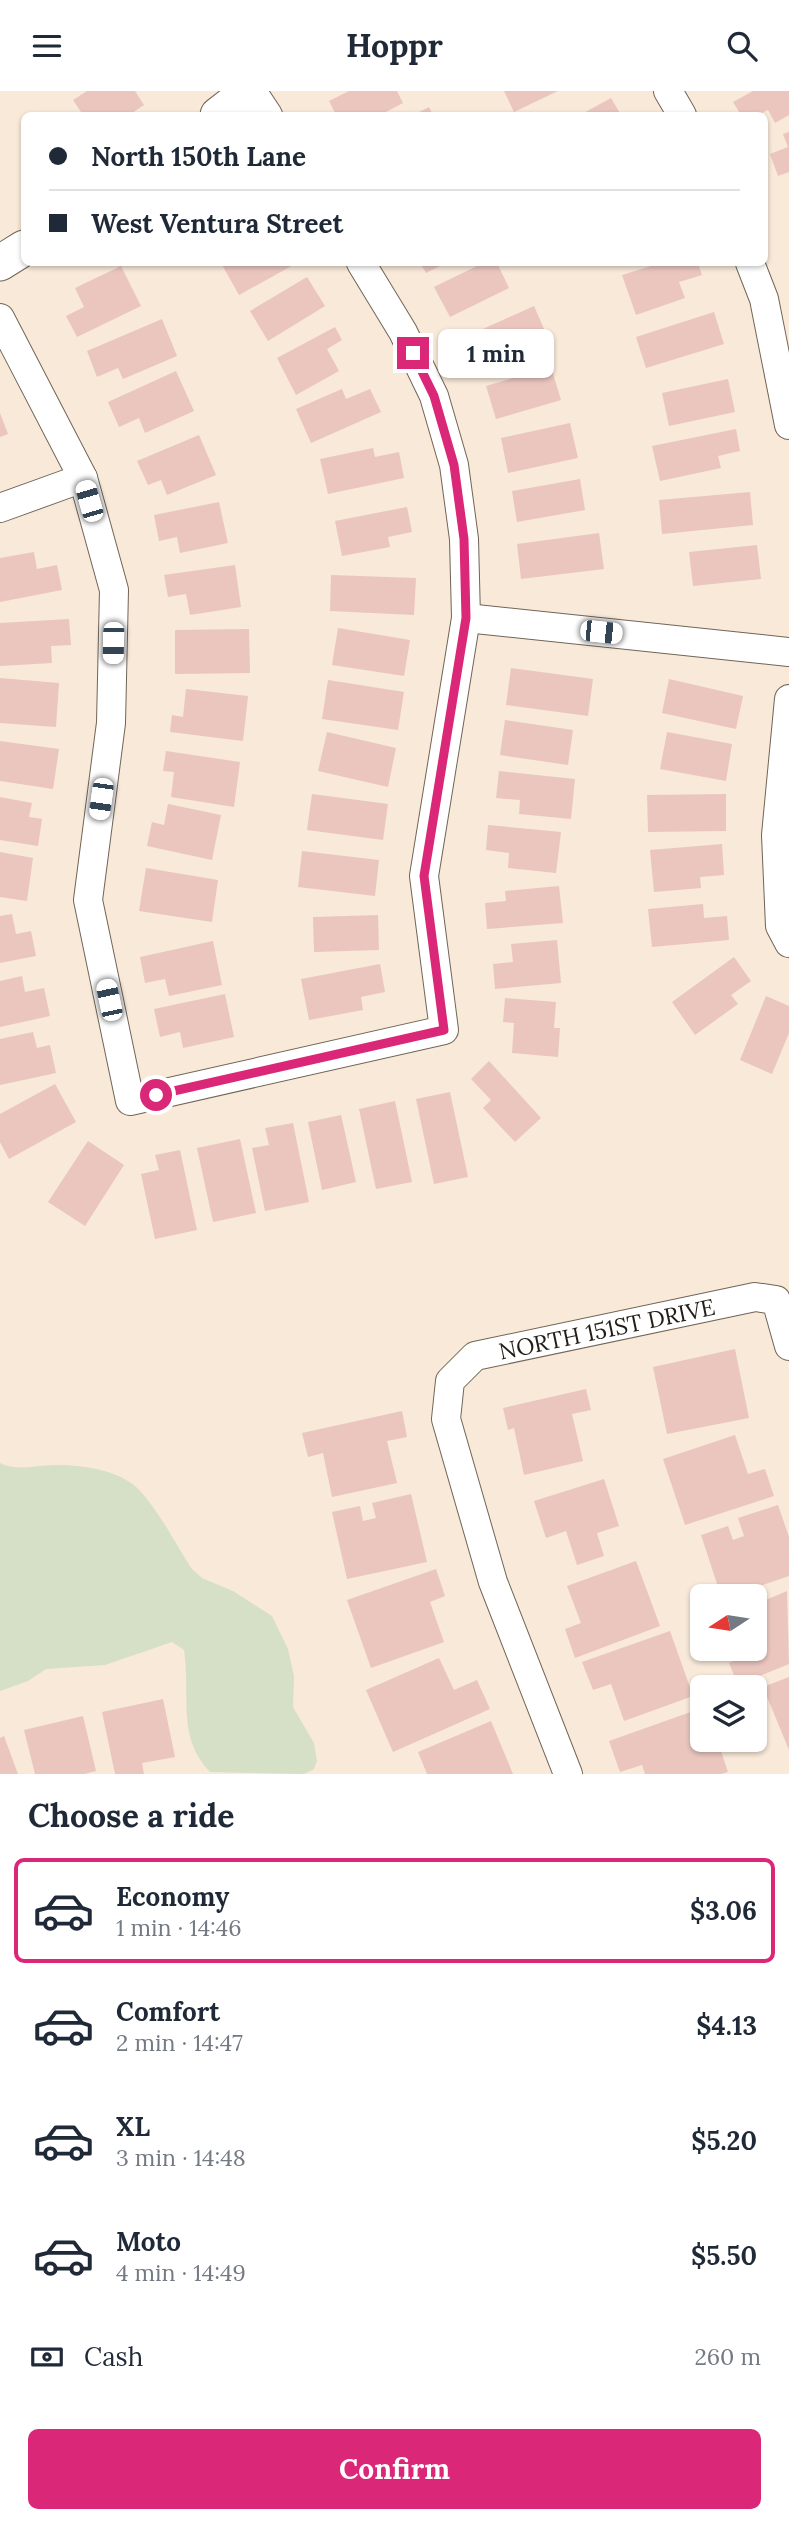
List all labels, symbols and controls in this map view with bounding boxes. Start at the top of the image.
text: Hoppr [346,25,443,66]
icon: menu [28,27,66,65]
icon: search [723,27,761,65]
text: North 150th Lane [91,140,306,173]
text: West Ventura Street [91,207,343,240]
callout: 1 min [438,329,553,377]
route end [397,337,429,369]
text: 1 min [467,339,525,368]
car [74,478,105,524]
car [580,619,623,645]
car [103,622,124,664]
car [88,777,115,821]
car [95,977,124,1023]
route start [140,1079,172,1111]
street label: NORTH 151ST DRIVE [496,1291,718,1365]
north arrow [690,1584,766,1661]
map controls [690,1584,767,1752]
button: layers [690,1675,767,1752]
text: Choose a ride [28,1795,235,1836]
icon: car [32,1879,95,1942]
text: Economy [116,1880,229,1913]
text: $3.06 [690,1894,757,1927]
text: 1 min · 14:46 [116,1913,242,1942]
icon: car [32,1994,95,2057]
text: Comfort [116,1995,220,2028]
text: $4.13 [696,2009,757,2042]
text: 2 min · 14:47 [116,2028,243,2057]
icon: car [32,2109,95,2172]
text: XL [116,2110,150,2143]
text: $5.20 [691,2124,757,2157]
text: 3 min · 14:48 [116,2143,246,2172]
icon: car [32,2224,95,2287]
text: Moto [116,2225,181,2258]
text: $5.50 [691,2239,757,2272]
text: 4 min · 14:49 [116,2258,246,2287]
icon: cash [28,2338,66,2376]
text: Cash [84,2340,143,2373]
text: 260 m [694,2342,761,2371]
button: Confirm [28,2429,761,2509]

